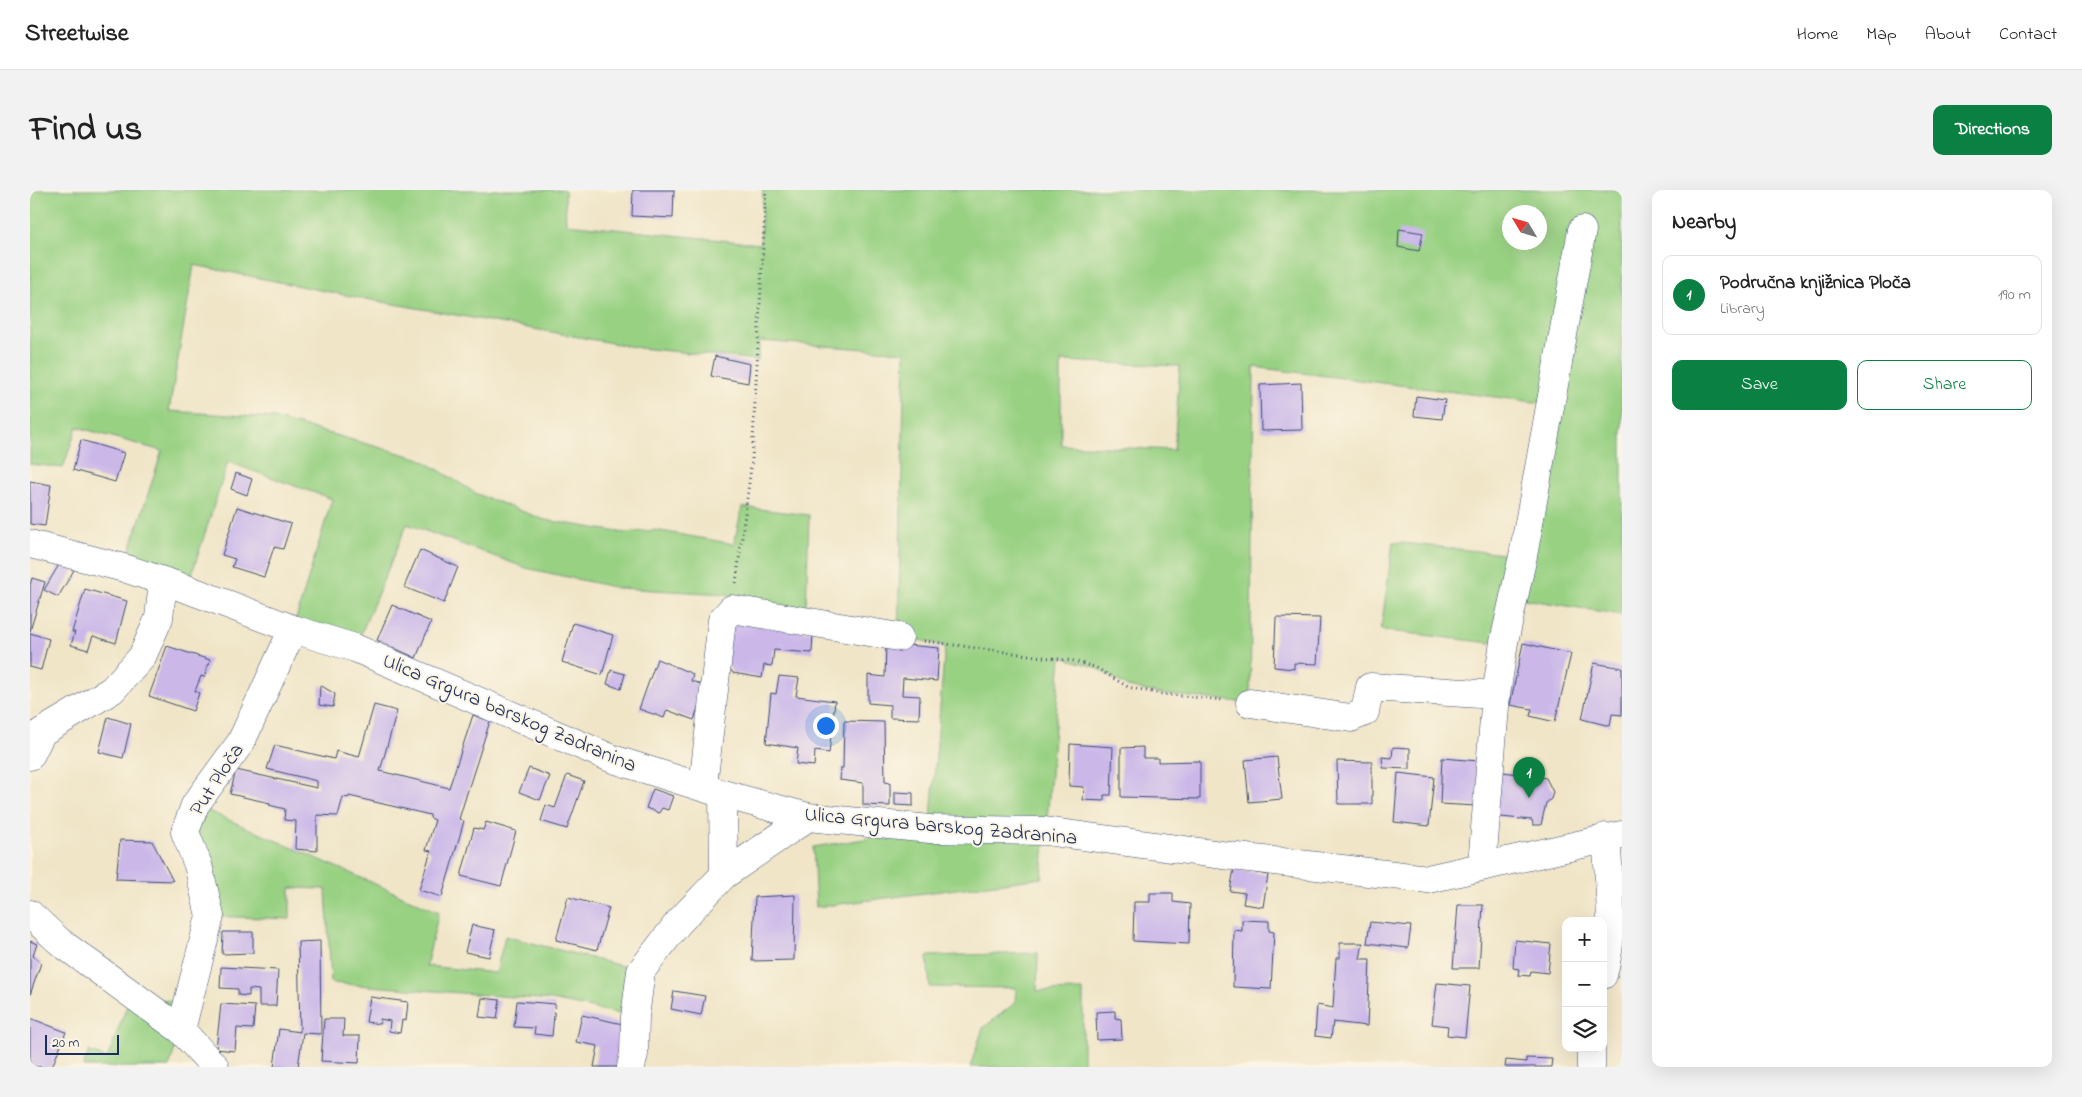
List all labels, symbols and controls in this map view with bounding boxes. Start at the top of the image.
text: Streetwise [25,17,129,52]
text: Home [1797,22,1838,48]
text: Map [1866,22,1897,48]
text: About [1925,22,1971,48]
text: Contact [1999,22,2057,48]
text: Find us [30,105,142,156]
button: Directions [1933,105,2052,155]
north arrow [1502,205,1547,250]
text: Nearby [1672,208,1736,238]
text: Područna knjižnica Ploča [1720,270,1911,297]
text: 1 [1686,283,1692,307]
text: 190 m [1998,283,2031,307]
text: Library [1720,297,1765,321]
button: Save [1672,360,1847,410]
button: Share [1857,360,2032,410]
street label: Ulica Grgura barskog Zadranina [377,647,641,783]
your location [813,713,839,739]
street label: Put Ploča [183,738,252,822]
pin: 1 [1513,757,1545,798]
street label: Ulica Grgura barskog Zadranina [803,800,1079,856]
map controls [1562,917,1607,1052]
button: + [1562,917,1607,962]
button: − [1562,962,1607,1007]
button: layers [1562,1007,1607,1052]
scale bar [45,1032,119,1055]
text: 20 m [52,1033,79,1054]

